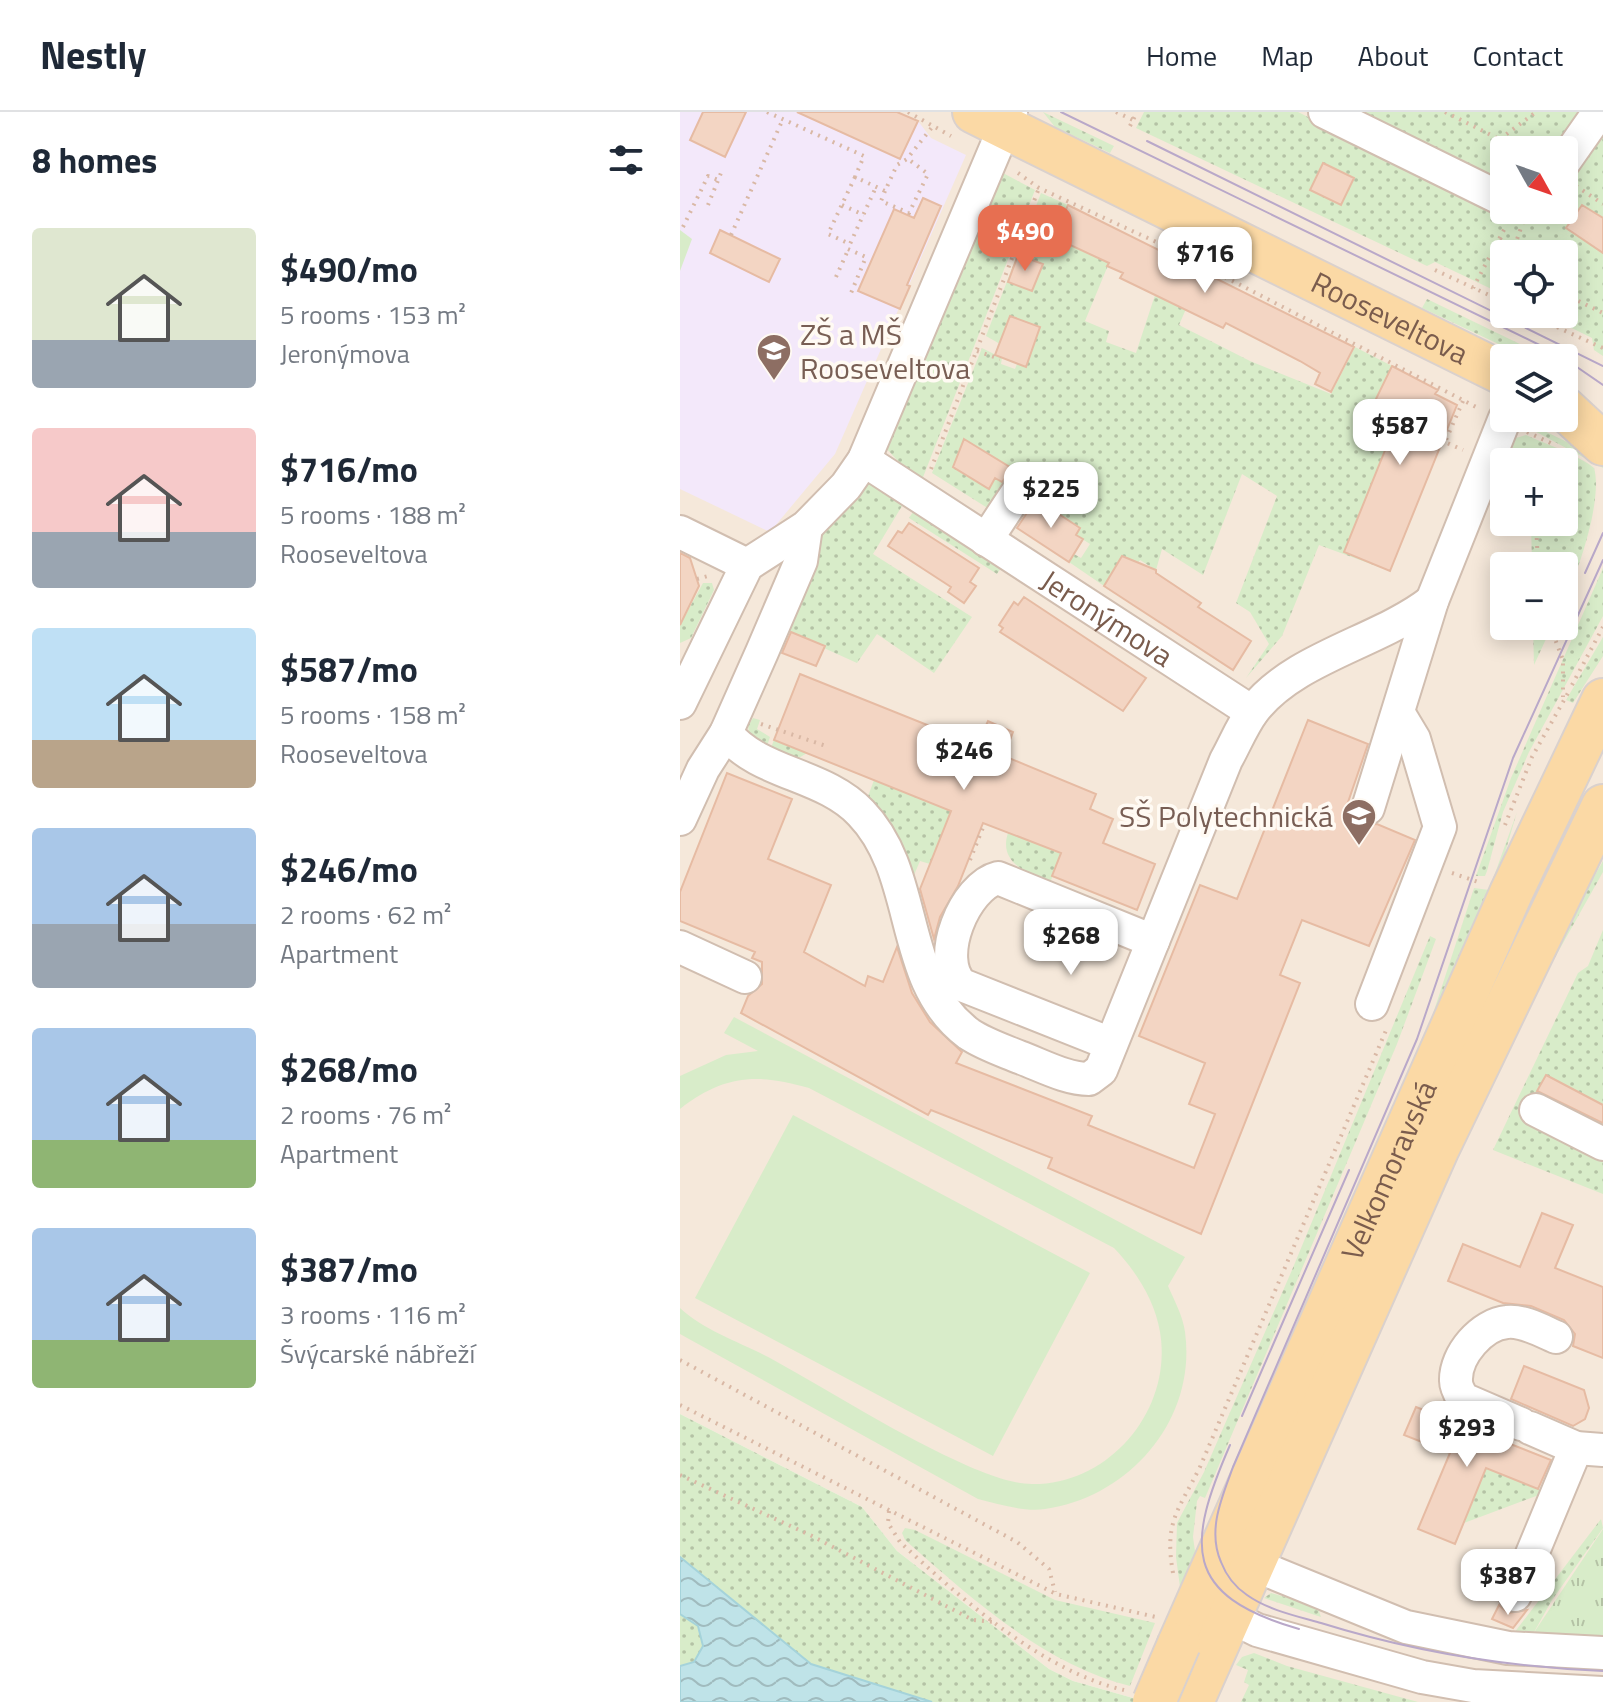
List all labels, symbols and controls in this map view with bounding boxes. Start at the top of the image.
text: Nestly [40,26,147,84]
text: Home [1146,34,1217,77]
text: Map [1261,34,1314,77]
text: About [1358,34,1428,77]
text: Contact [1472,34,1563,77]
text: 8 homes [32,134,157,186]
north arrow [1490,136,1578,224]
map controls [1490,136,1578,640]
icon: filters [604,138,648,182]
pin: $490 [978,205,1072,273]
text: $490 [996,211,1054,250]
pin: $716 [1158,227,1252,295]
text: $716 [1176,233,1234,272]
button: locate [1490,240,1578,328]
text: $490/mo [280,243,418,295]
street label: Rooseveltova [1303,259,1477,376]
icon: home [96,260,192,356]
text: 5 rooms · 153 m² [280,295,466,334]
place label: ZŠ a MŠ Rooseveltova [800,311,970,391]
school or university icon: ZŠ a MŠ Rooseveltova [755,332,793,382]
text: Jeronýmova [280,334,410,373]
button: layers [1490,344,1578,432]
pin: $587 [1353,399,1447,467]
text: $587 [1371,405,1429,444]
text: $716/mo [280,443,418,495]
button: + [1490,448,1578,536]
icon: home [96,460,192,556]
pin: $225 [1004,462,1098,530]
text: $225 [1022,468,1080,507]
text: 5 rooms · 188 m² [280,495,466,534]
text: Rooseveltova [280,534,428,573]
button: − [1490,552,1578,640]
street label: Jeronýmova [1032,558,1183,678]
text: $587/mo [280,643,418,695]
icon: home [96,660,192,756]
text: 5 rooms · 158 m² [280,695,466,734]
pin: $246 [917,724,1011,792]
text: $246 [935,730,993,769]
text: Rooseveltova [280,734,428,773]
place label: SŠ Polytechnická [1119,793,1333,839]
school or university icon: SŠ Polytechnická [1340,797,1378,847]
text: $246/mo [280,843,418,895]
icon: home [96,860,192,956]
text: 2 rooms · 62 m² [280,895,451,934]
pin: $268 [1024,909,1118,977]
text: $268 [1042,915,1100,954]
text: Apartment [280,934,398,973]
text: $268/mo [280,1043,418,1095]
icon: home [96,1060,192,1156]
street label: Velkomoravská [1329,1073,1448,1267]
text: 2 rooms · 76 m² [280,1095,451,1134]
text: Apartment [280,1134,398,1173]
text: $387/mo [280,1243,418,1295]
icon: home [96,1260,192,1356]
text: 3 rooms · 116 m² [280,1295,466,1334]
text: Švýcarské nábřeží [280,1334,475,1373]
pin: $293 [1420,1401,1514,1469]
text: $293 [1438,1407,1496,1446]
pin: $387 [1461,1549,1555,1617]
text: $387 [1479,1555,1537,1594]

